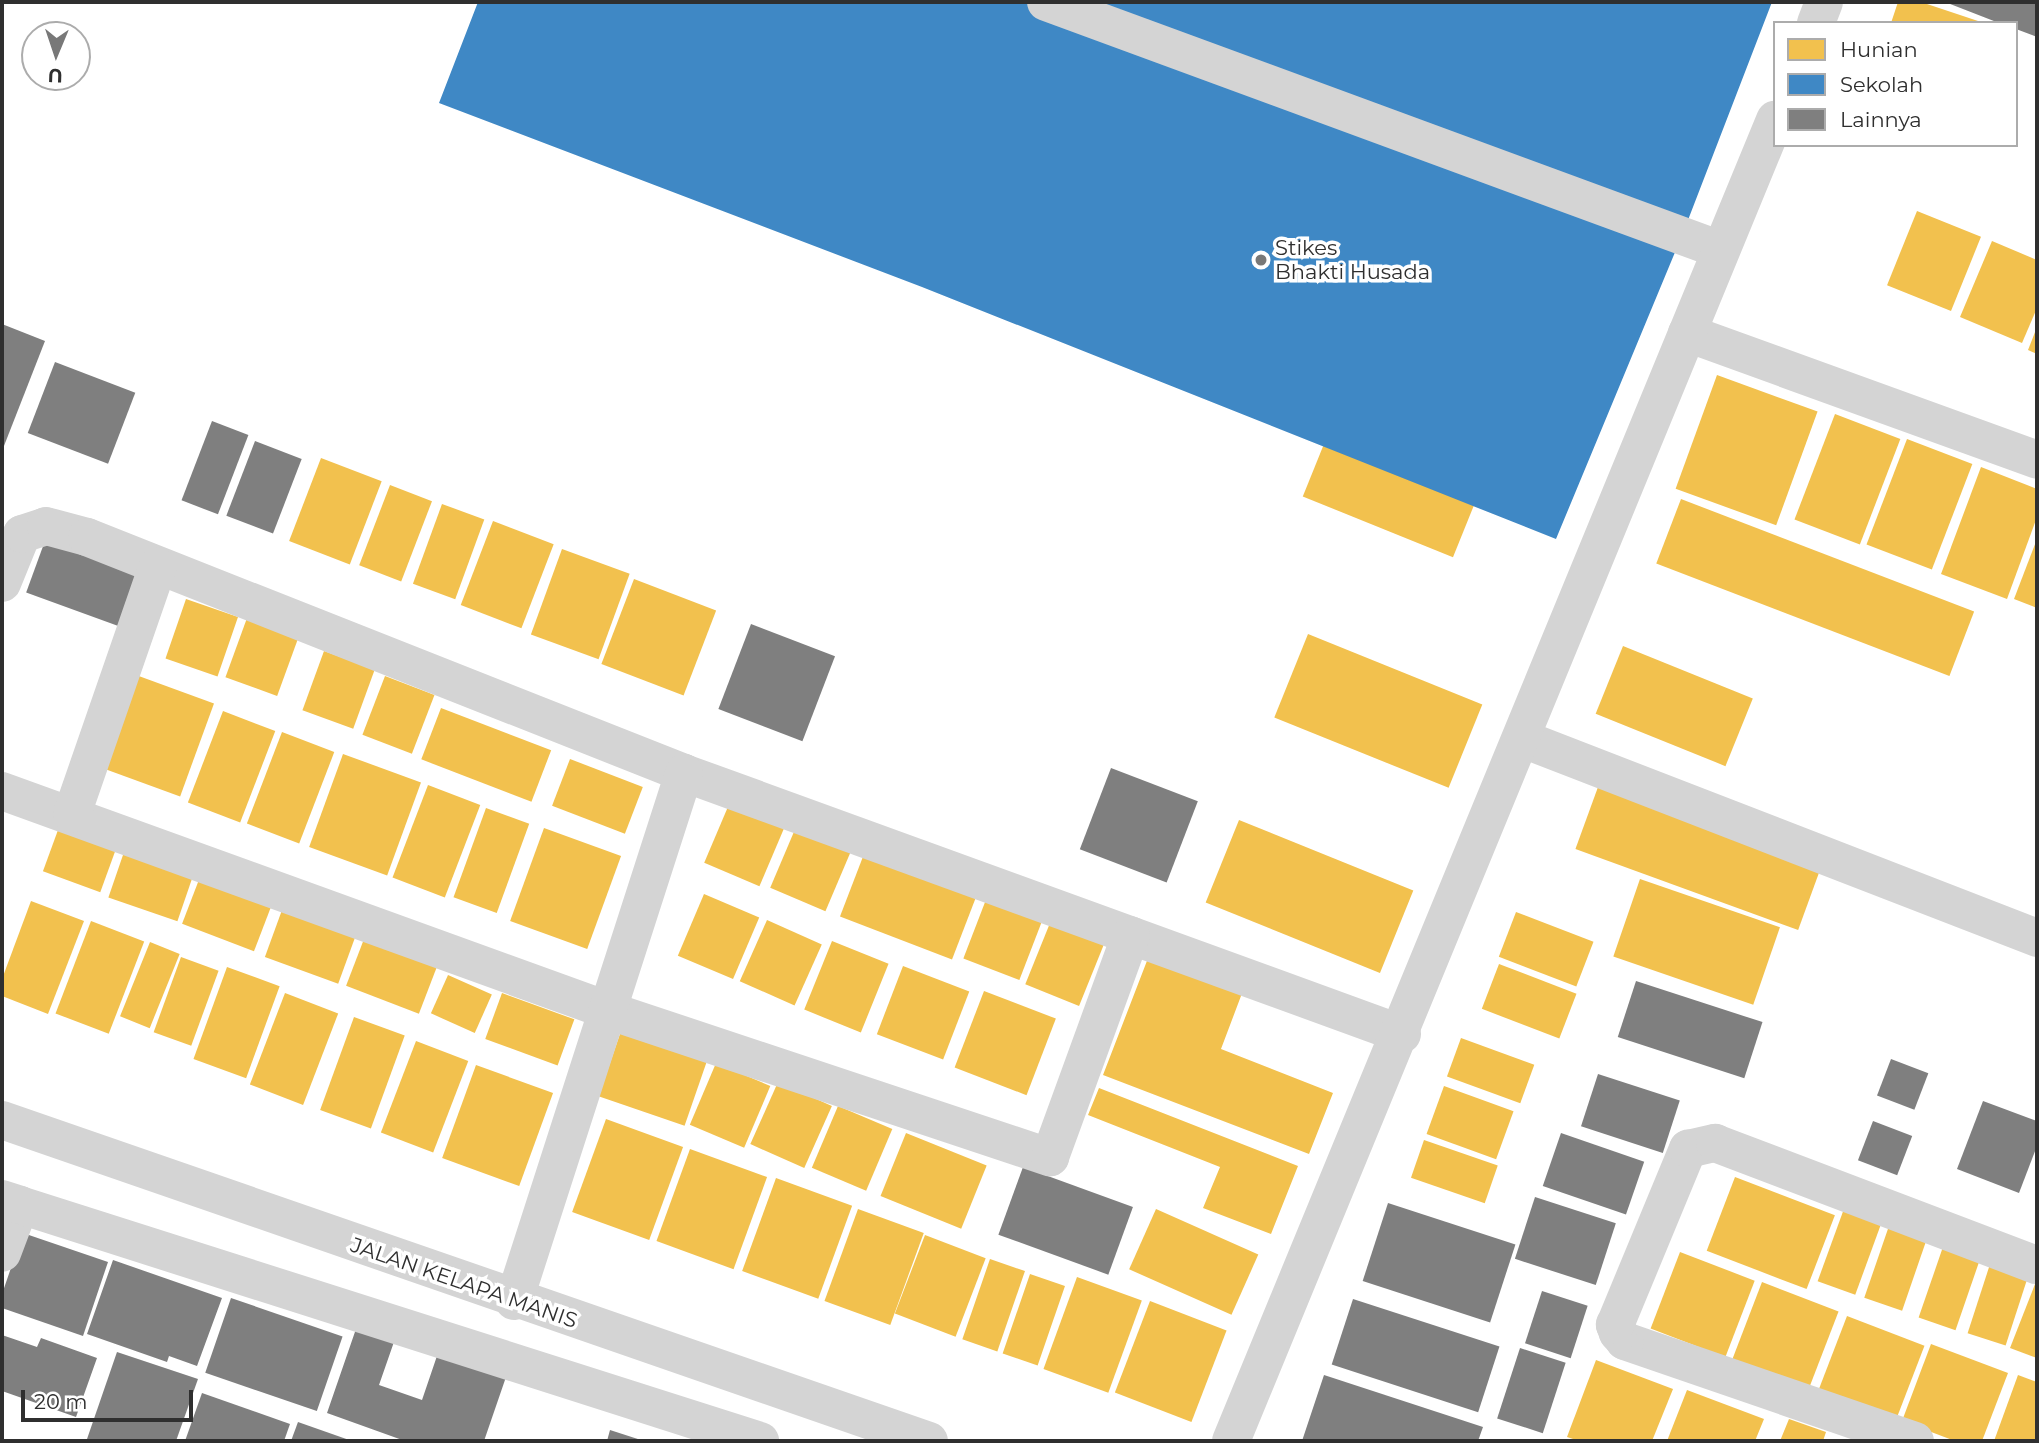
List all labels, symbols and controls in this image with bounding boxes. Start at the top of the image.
north arrow [21,21,91,91]
legend [1773,21,2018,147]
text: Hunian [1840,37,1918,62]
text: U [47,64,63,87]
text: Sekolah [1840,72,1923,97]
text: Lainnya [1840,107,1922,132]
place label: Stikes Bhakti Husada [1275,235,1430,285]
marker: Stikes Bhakti Husada [1253,252,1269,268]
street label: JALAN KELAPA MANIS [347,1232,581,1334]
scale bar [24,1376,196,1420]
text: 20 m [34,1389,88,1414]

